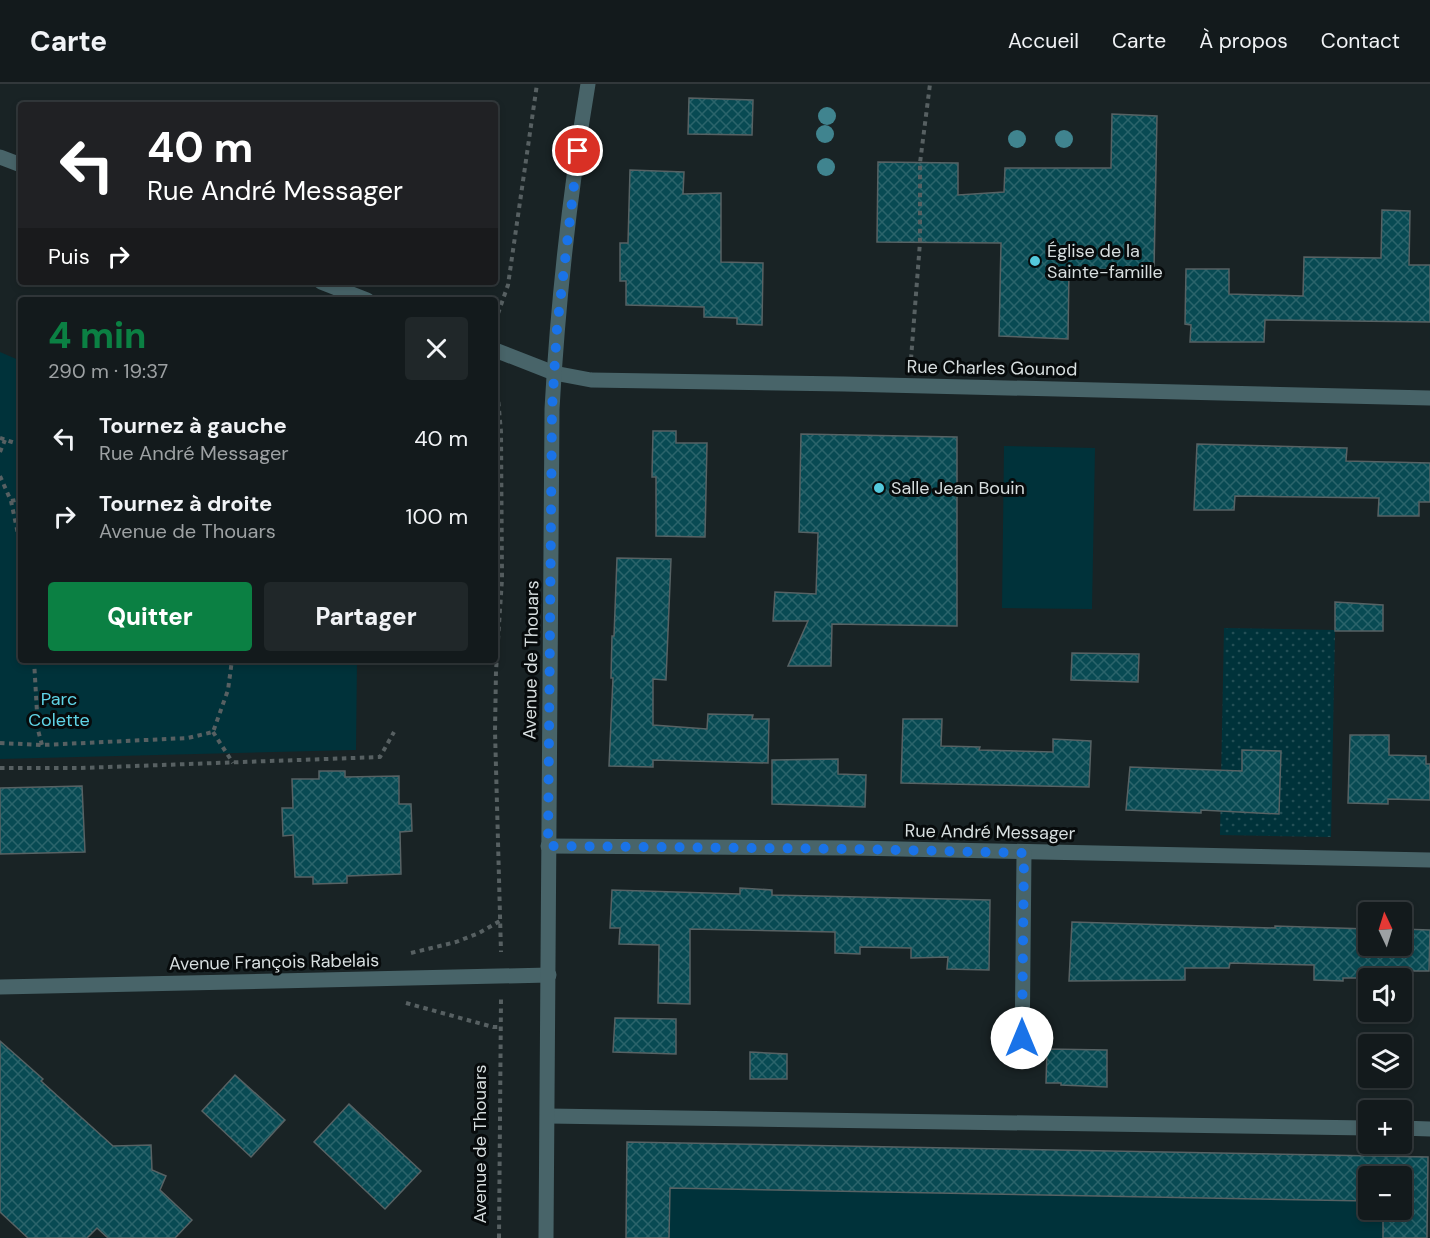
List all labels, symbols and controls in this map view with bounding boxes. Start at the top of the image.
text: Carte [30,23,107,60]
text: Accueil [1008,27,1079,55]
text: Carte [1112,27,1166,55]
text: À propos [1199,27,1288,55]
text: Contact [1321,27,1400,55]
text: 40 m [147,120,253,175]
pin [552,125,603,176]
icon: left [48,126,126,204]
icon: arrive [561,134,594,167]
text: Rue André Messager [147,173,403,208]
place label: Église de la Sainte-famille [1047,239,1163,284]
icon: right [102,240,135,273]
text: Puis [48,242,90,271]
marker: Église de la Sainte-famille [1028,254,1042,268]
text: 4 min [48,312,146,359]
button: close [405,317,468,380]
street label: Rue Charles Gounod [906,355,1078,381]
text: 290 m · 19:37 [48,358,168,384]
text: Tournez à gauche [99,411,287,440]
icon: left [48,422,81,455]
text: 40 m [414,424,468,453]
text: Rue André Messager [99,440,289,466]
place label: Salle Jean Bouin [891,476,1025,500]
marker: Salle Jean Bouin [872,481,886,495]
text: Tournez à droite [99,489,272,518]
icon: right [48,500,81,533]
text: 100 m [406,502,468,531]
text: Avenue de Thouars [99,518,276,544]
street label: Avenue de Thouars [518,580,544,740]
button: Quitter [48,582,252,651]
button: Partager [264,582,468,651]
park label: Parc Colette [28,687,90,732]
street label: Rue André Messager [904,819,1076,845]
north arrow [1358,902,1412,956]
map controls [1358,902,1412,1220]
street label: Avenue François Rabelais [169,948,379,976]
button: sound [1358,968,1412,1022]
position arrow [990,1006,1054,1070]
button: layers [1358,1034,1412,1088]
street label: Avenue de Thouars [468,1064,492,1224]
button: + [1358,1100,1412,1154]
button: − [1358,1166,1412,1220]

